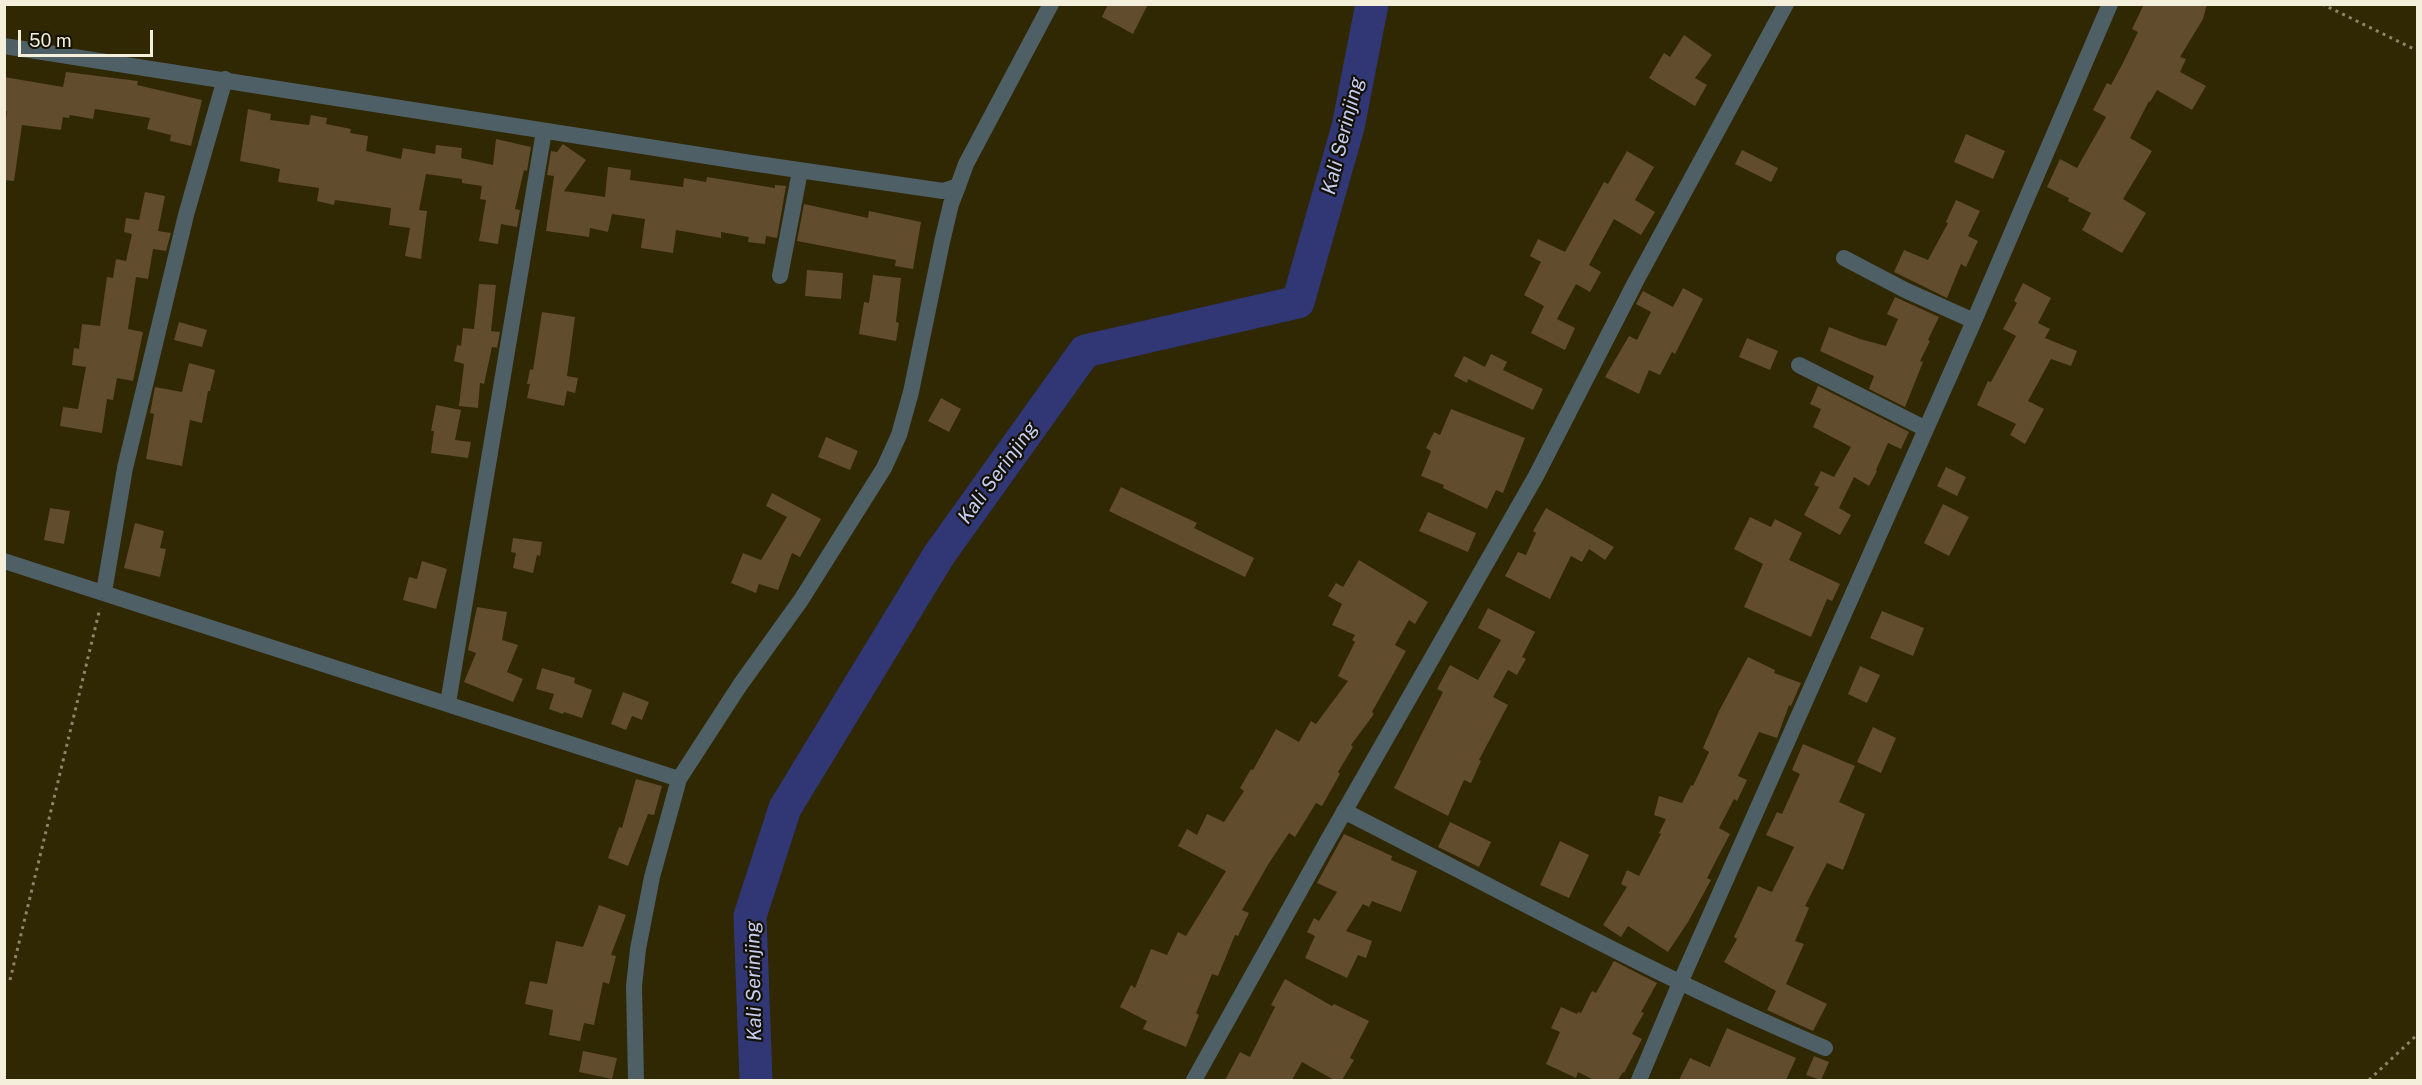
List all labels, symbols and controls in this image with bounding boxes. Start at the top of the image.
scale bar [21,18,156,56]
text: 50 m [29,30,72,51]
water label: Kali Serinjing [1317,75,1369,197]
water label: Kali Serinjing [953,417,1043,529]
water label: Kali Serinjing [741,921,767,1041]

